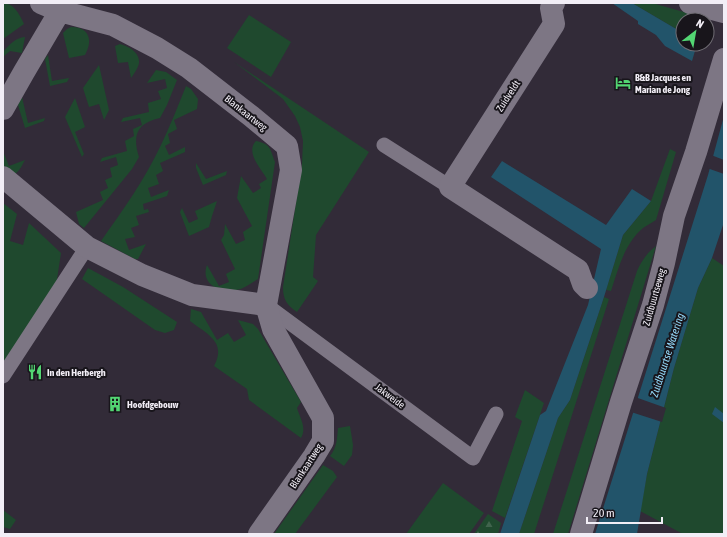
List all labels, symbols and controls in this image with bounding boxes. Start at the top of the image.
north arrow [675,12,715,52]
text: N [694,17,706,30]
place label: B&B Jacques en Marian de Jong [635,72,691,95]
hotel icon: B&B Jacques en Marian de Jong [614,74,632,92]
street label: Zuidveldt [494,78,522,114]
street label: Blankaartweg [223,93,270,133]
street label: Zuidbuurtseweg [641,266,668,327]
water label: Zuidbuurtse Watering [648,311,686,399]
restaurant icon: In den Herbergh [26,363,44,381]
place label: In den Herbergh [47,367,106,378]
street label: Jakweide [373,381,407,411]
building icon: Hoofdgebouw [106,395,124,413]
place label: Hoofdgebouw [127,399,179,410]
street label: Blankaartweg [287,441,325,490]
scale bar [587,499,662,525]
text: 20 m [593,506,615,520]

